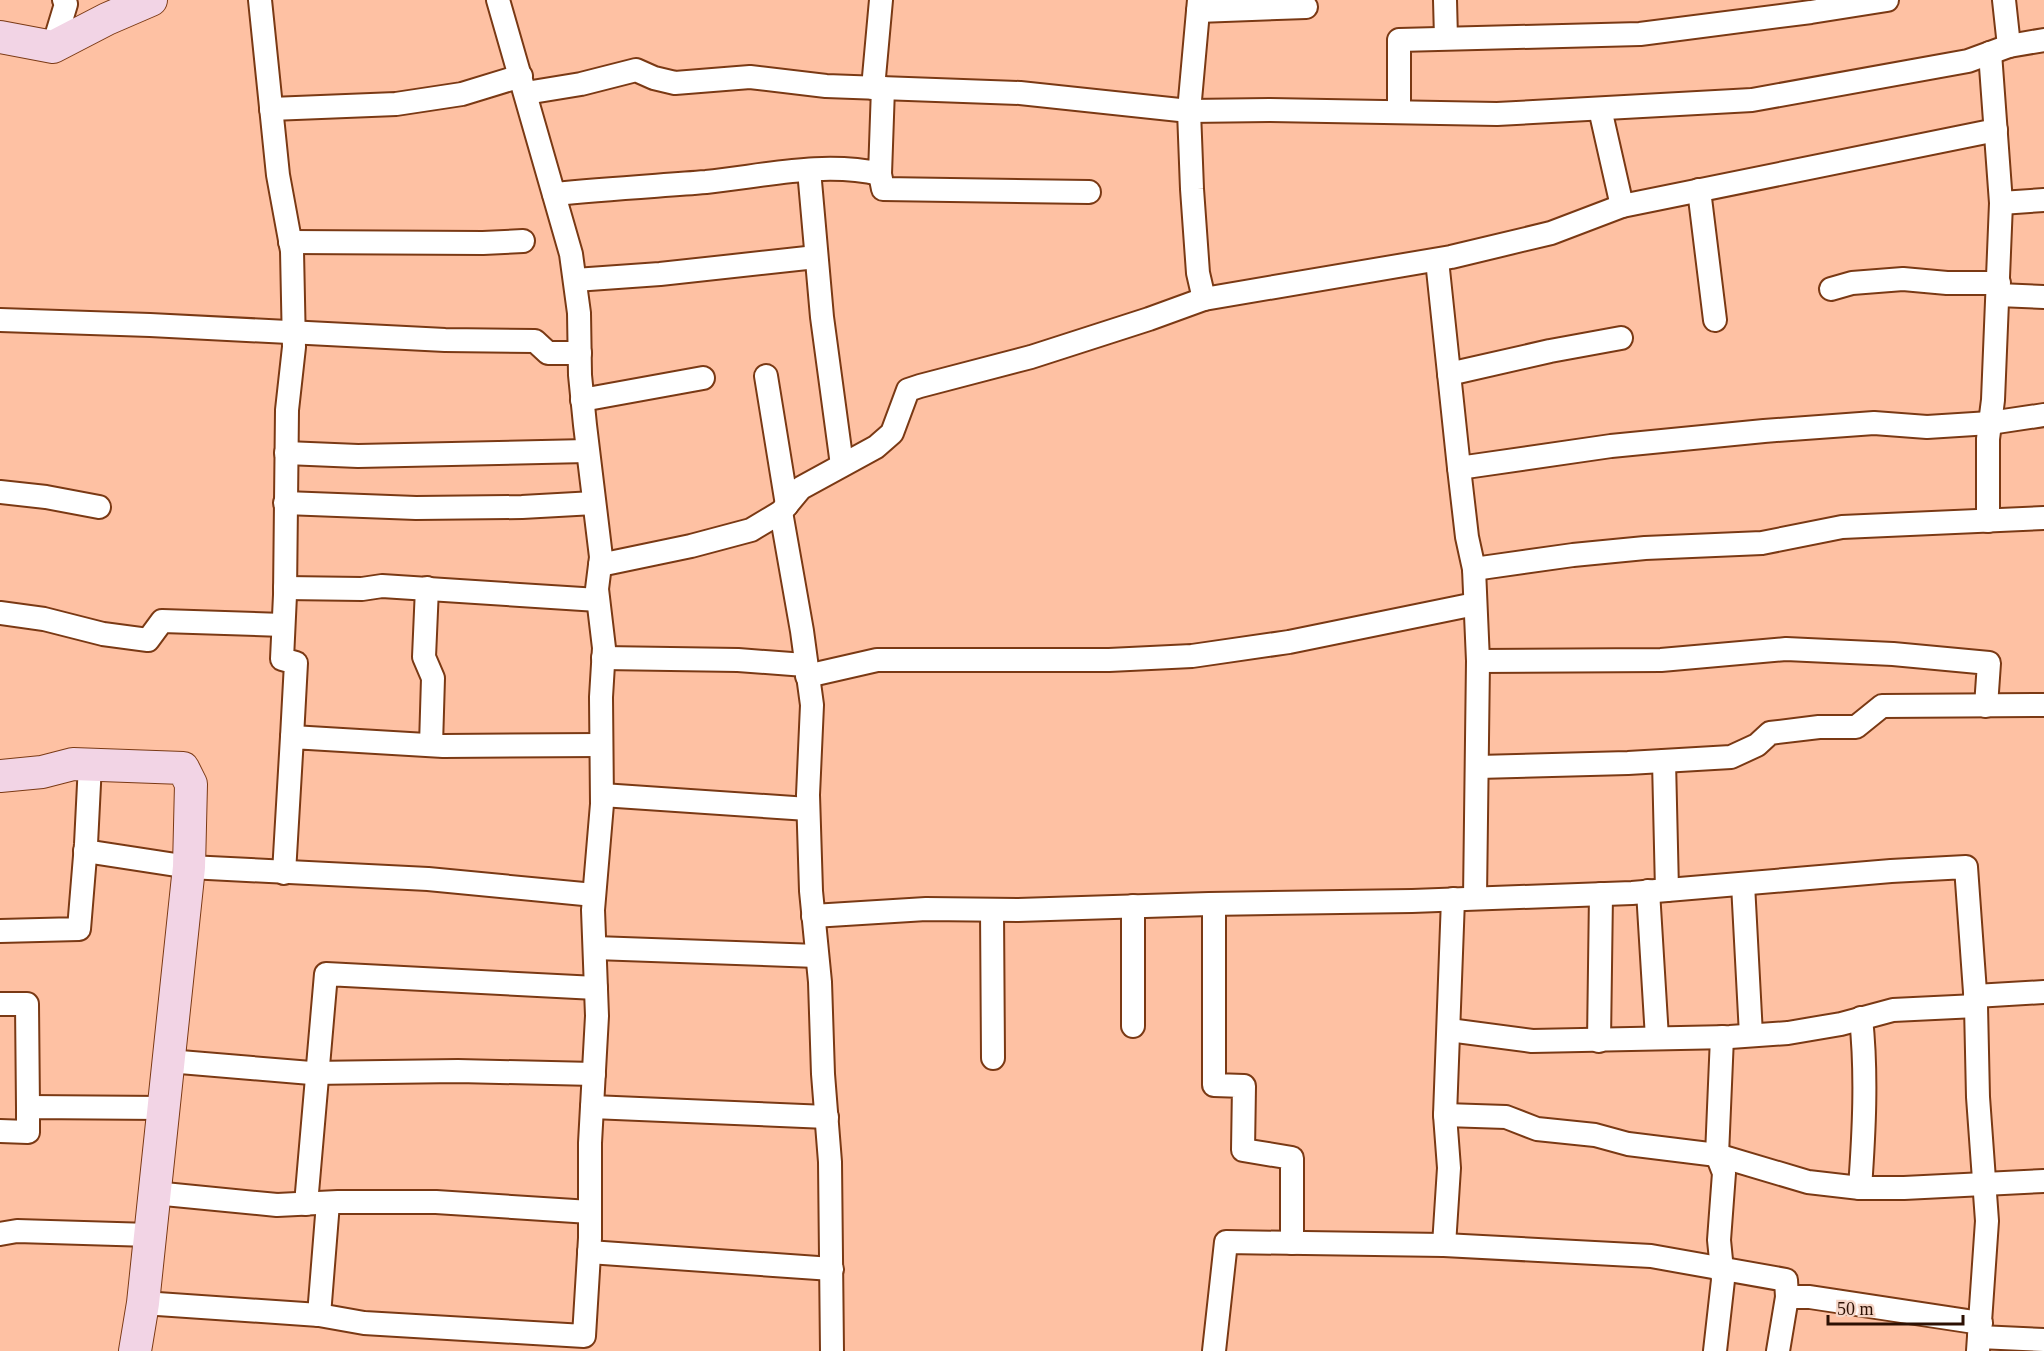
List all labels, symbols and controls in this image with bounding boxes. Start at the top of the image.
scale bar [1828,1288,1963,1326]
text: 50 m [1837,1299,1874,1319]

